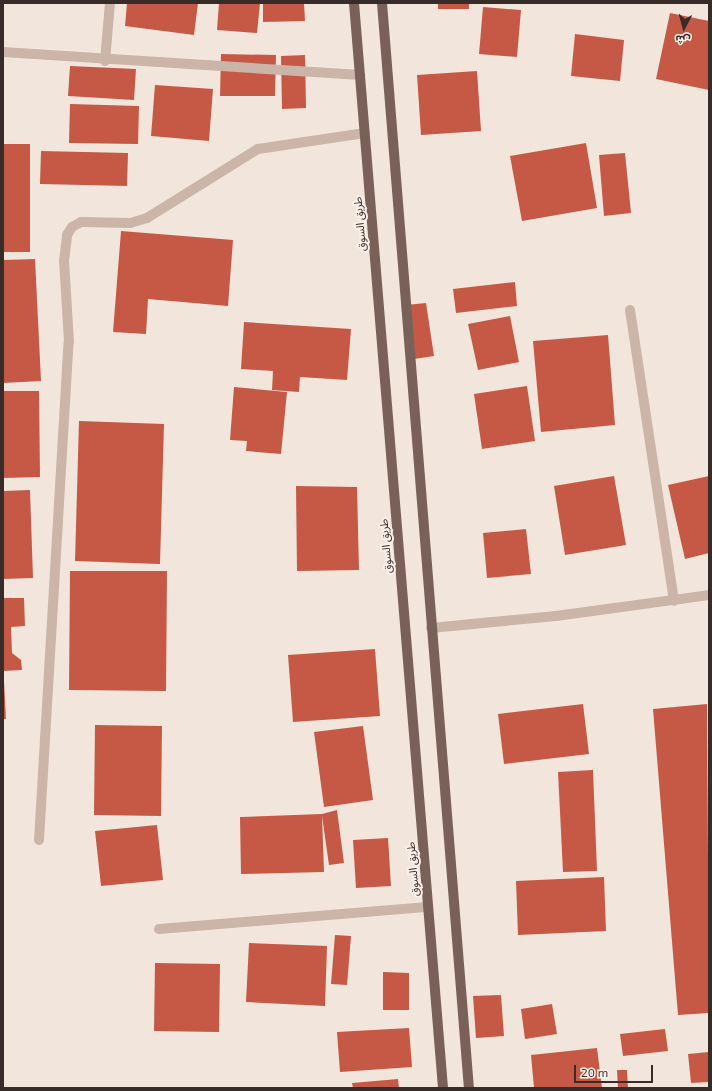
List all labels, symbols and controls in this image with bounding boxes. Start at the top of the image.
north arrow [664,8,704,48]
text: ش [675,33,691,48]
street label: طريق السوق [351,196,369,252]
street label: طريق السوق [377,518,395,574]
street label: طريق السوق [404,841,422,897]
scale bar [576,1057,655,1083]
text: 20 m [581,1065,608,1079]

